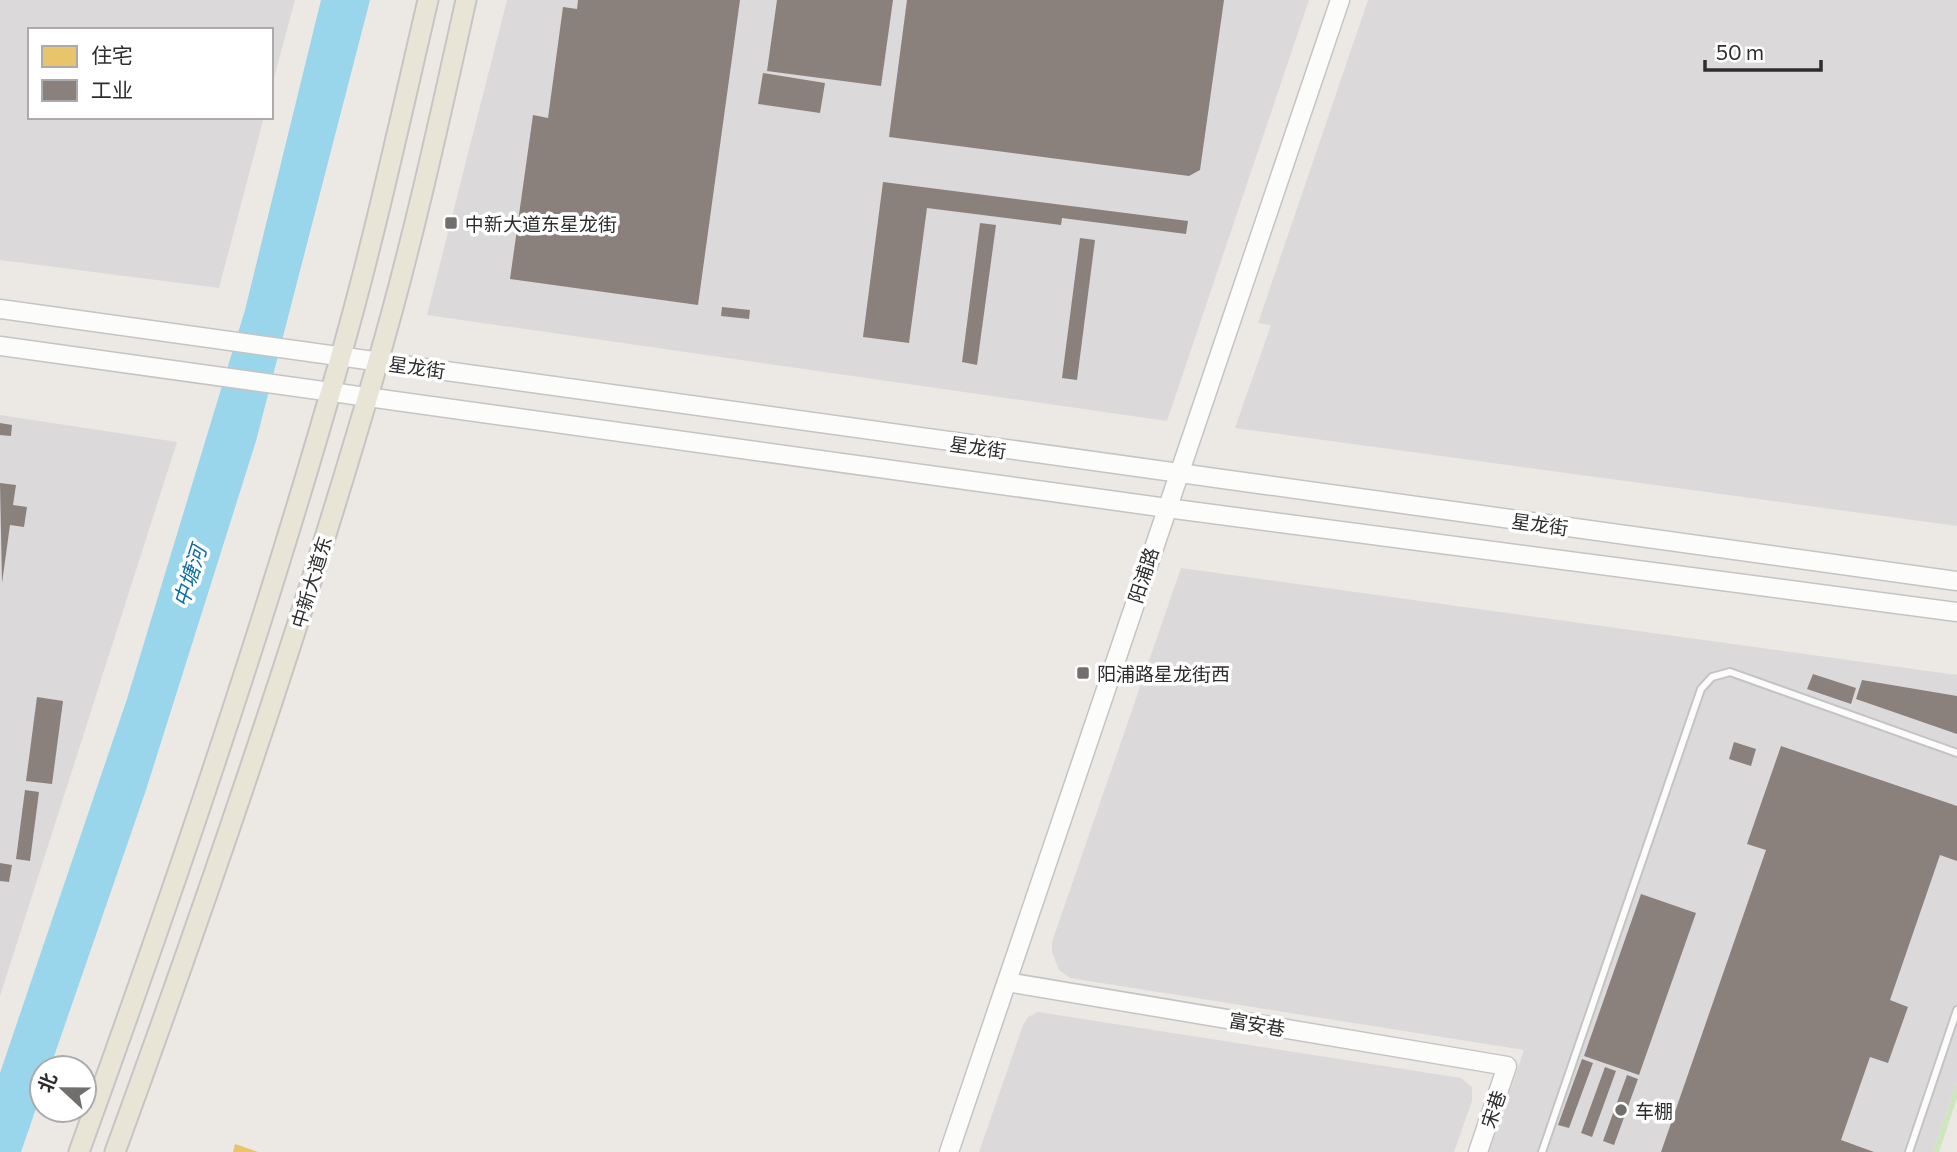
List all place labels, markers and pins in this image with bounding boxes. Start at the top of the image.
place label: 中新大道东星龙街 [465,212,617,235]
marker: 中新大道东星龙街 [443,215,459,231]
place label: 阳浦路星龙街西 [1097,662,1230,685]
marker: 阳浦路星龙街西 [1075,665,1091,681]
place label: 车棚 [1635,1099,1673,1122]
marker: 车棚 [1613,1102,1629,1118]

